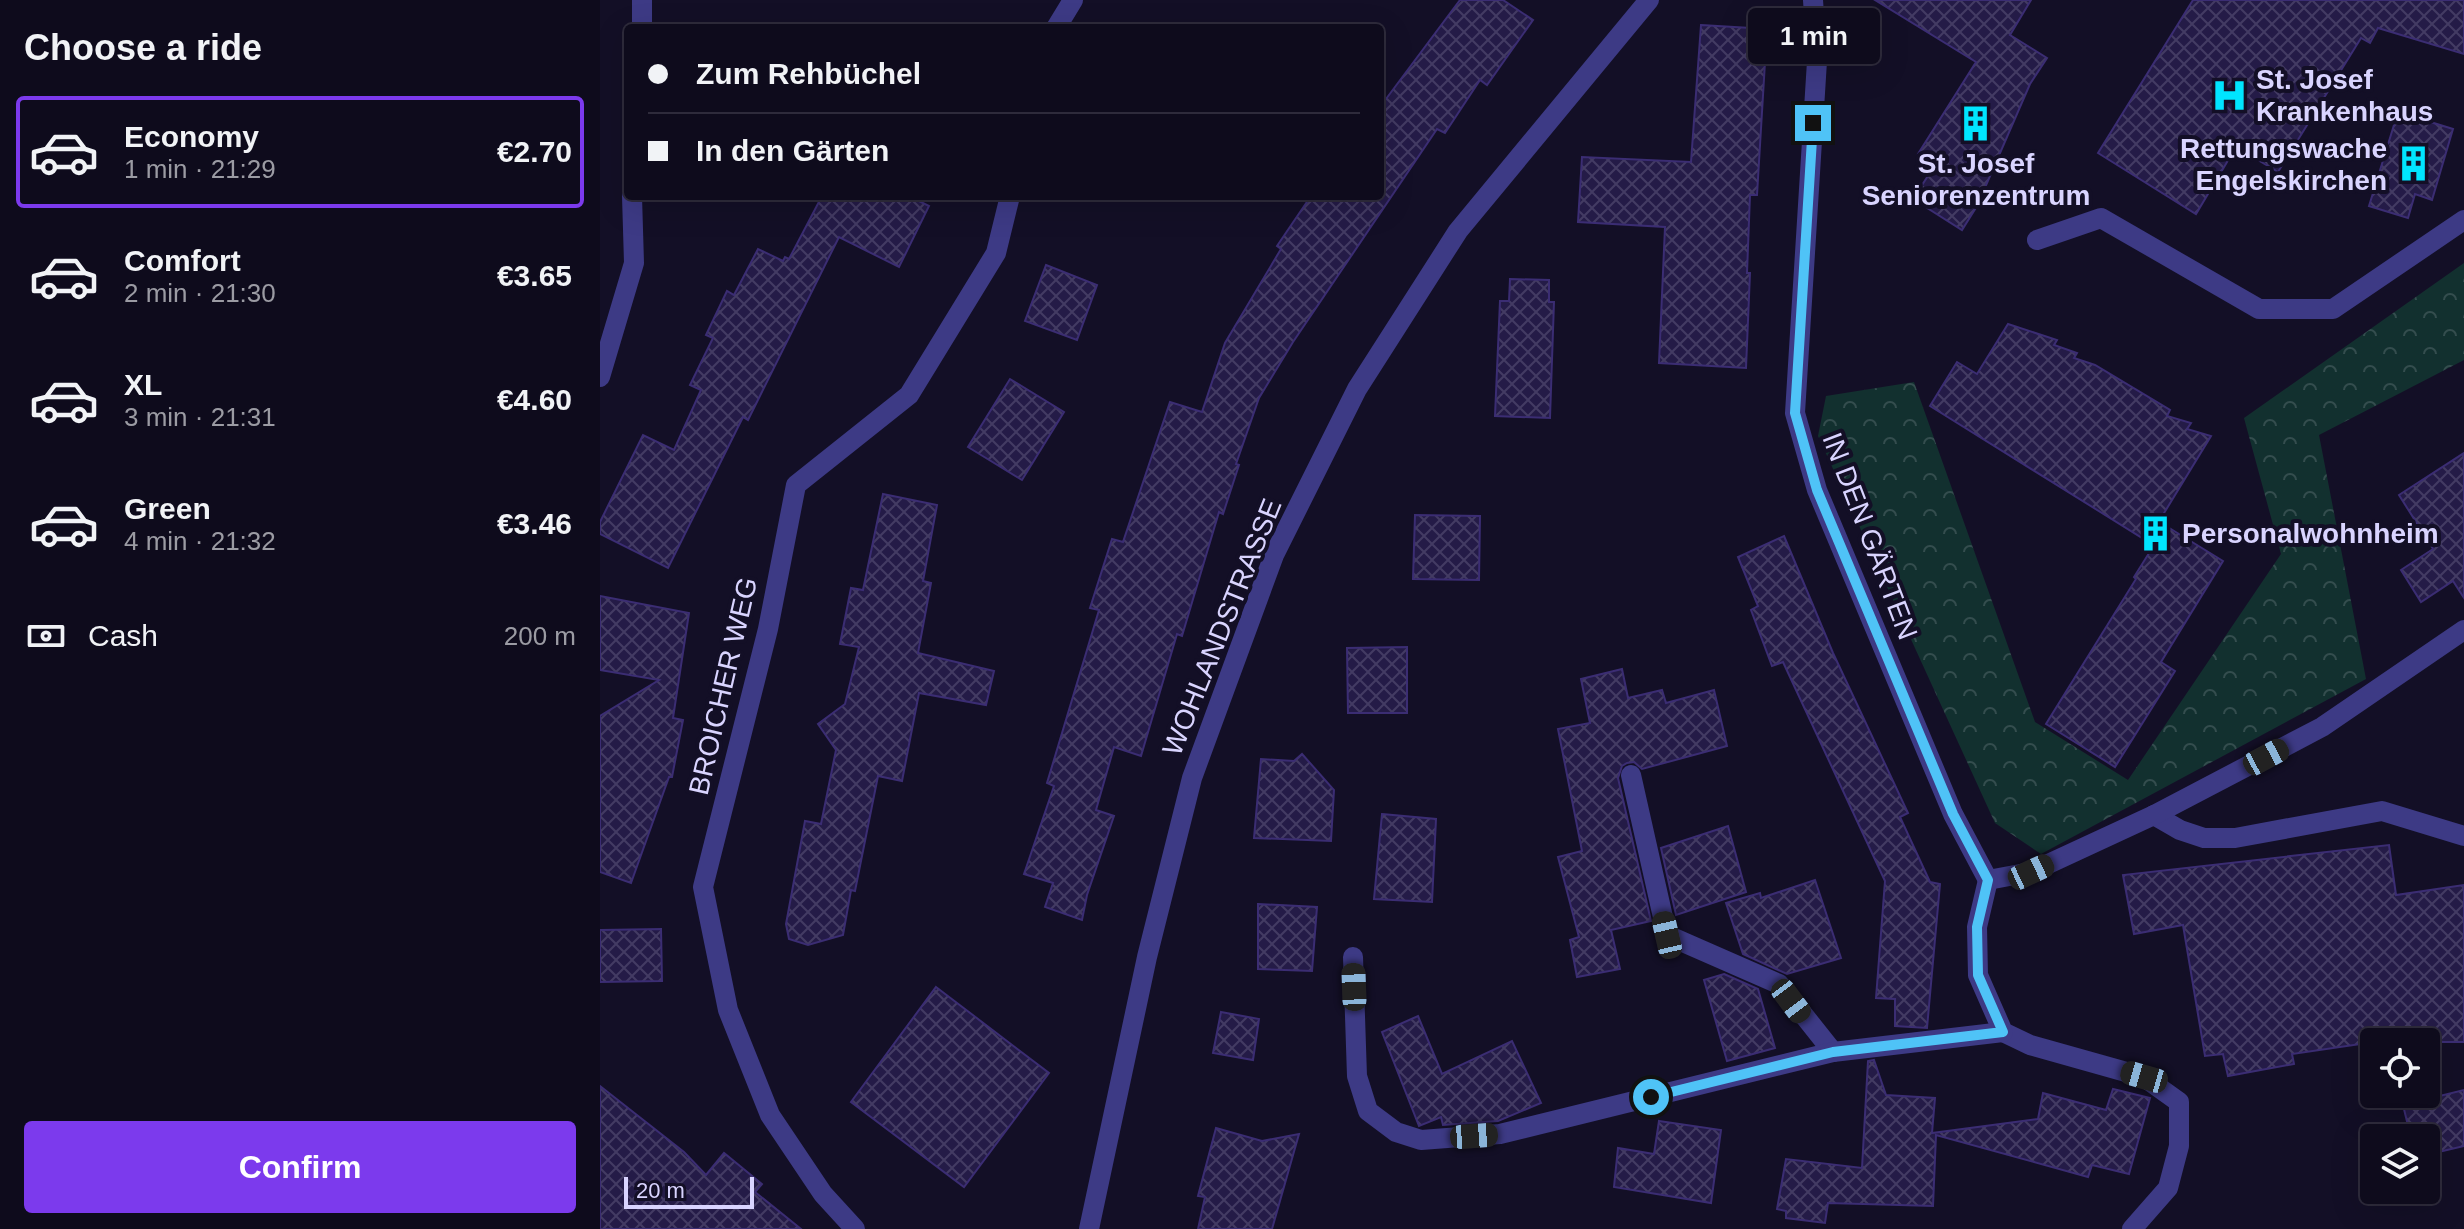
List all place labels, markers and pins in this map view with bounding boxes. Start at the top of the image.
place label: St. Josef Krankenhaus [2256,64,2433,127]
hospital icon: St. Josef Krankenhaus [2211,76,2249,114]
building icon: St. Josef Seniorenzentrum [1957,104,1995,142]
place label: Rettungswache Engelskirchen [2180,133,2387,196]
building icon: Rettungswache Engelskirchen [2394,145,2432,183]
place label: St. Josef Seniorenzentrum [1862,148,2090,211]
building icon: Personalwohnheim [2137,514,2175,552]
place label: Personalwohnheim [2182,518,2439,549]

